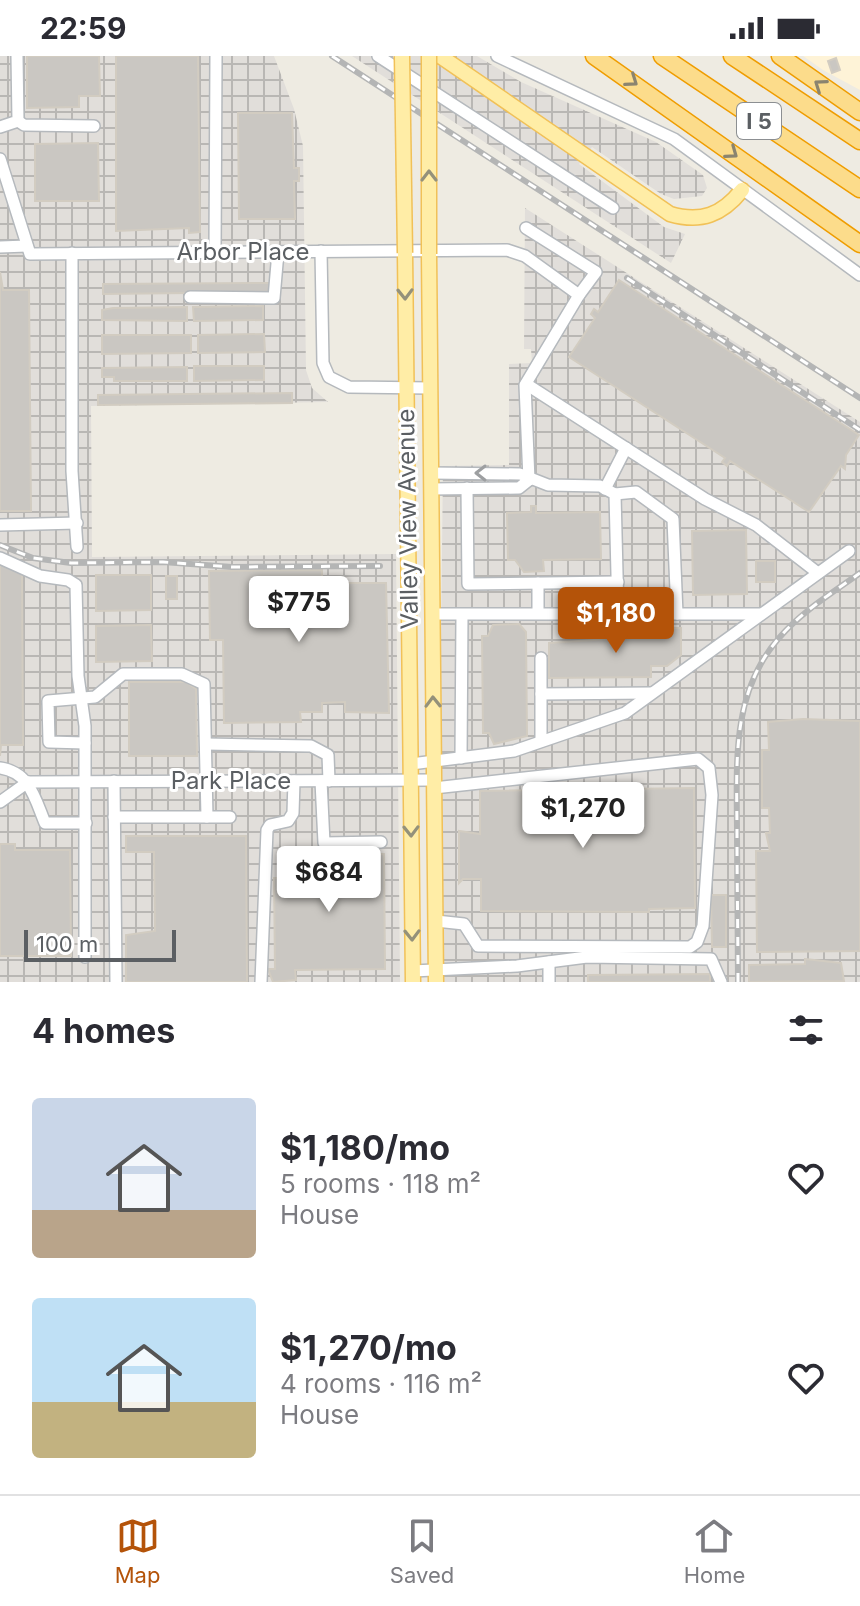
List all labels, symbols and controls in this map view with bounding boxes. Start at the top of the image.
text: 22:59 [40,10,126,46]
one-way arrow [623,71,638,86]
one-way arrow [814,80,828,95]
road number: I 5 [737,103,781,139]
one-way arrow [724,143,738,157]
one-way arrow [420,169,438,182]
street label: Arbor Place [176,237,310,266]
one-way arrow [396,288,414,301]
street label: Valley View Avenue [391,408,424,630]
one-way arrow [474,464,487,482]
pin: $775 [252,576,346,644]
text: $775 [267,586,331,617]
pin: $1,180 [551,587,681,655]
text: $1,180 [576,597,656,628]
one-way arrow [424,695,442,708]
street label: Park Place [171,766,291,795]
pin: $1,270 [518,782,648,850]
text: $1,270 [540,792,626,823]
one-way arrow [403,825,420,838]
pin: $684 [282,846,376,914]
text: $684 [295,856,363,887]
scale bar [24,926,176,962]
one-way arrow [404,929,421,942]
text: 100 m [36,931,98,957]
icon: filters [784,1008,828,1052]
text: 4 homes [32,1010,175,1051]
text: $1,180/mo [280,1127,450,1168]
icon: home [96,1130,192,1226]
icon: heart [784,1156,828,1200]
text: 5 rooms · 118 m² [280,1168,481,1199]
text: House [280,1199,359,1230]
text: $1,270/mo [280,1327,457,1368]
icon: home [96,1330,192,1426]
icon: heart [784,1356,828,1400]
text: 4 rooms · 116 m² [280,1368,482,1399]
text: House [280,1399,359,1430]
tab: Map [115,1514,160,1588]
tab: Saved [390,1514,454,1588]
tab: Home [684,1514,745,1588]

